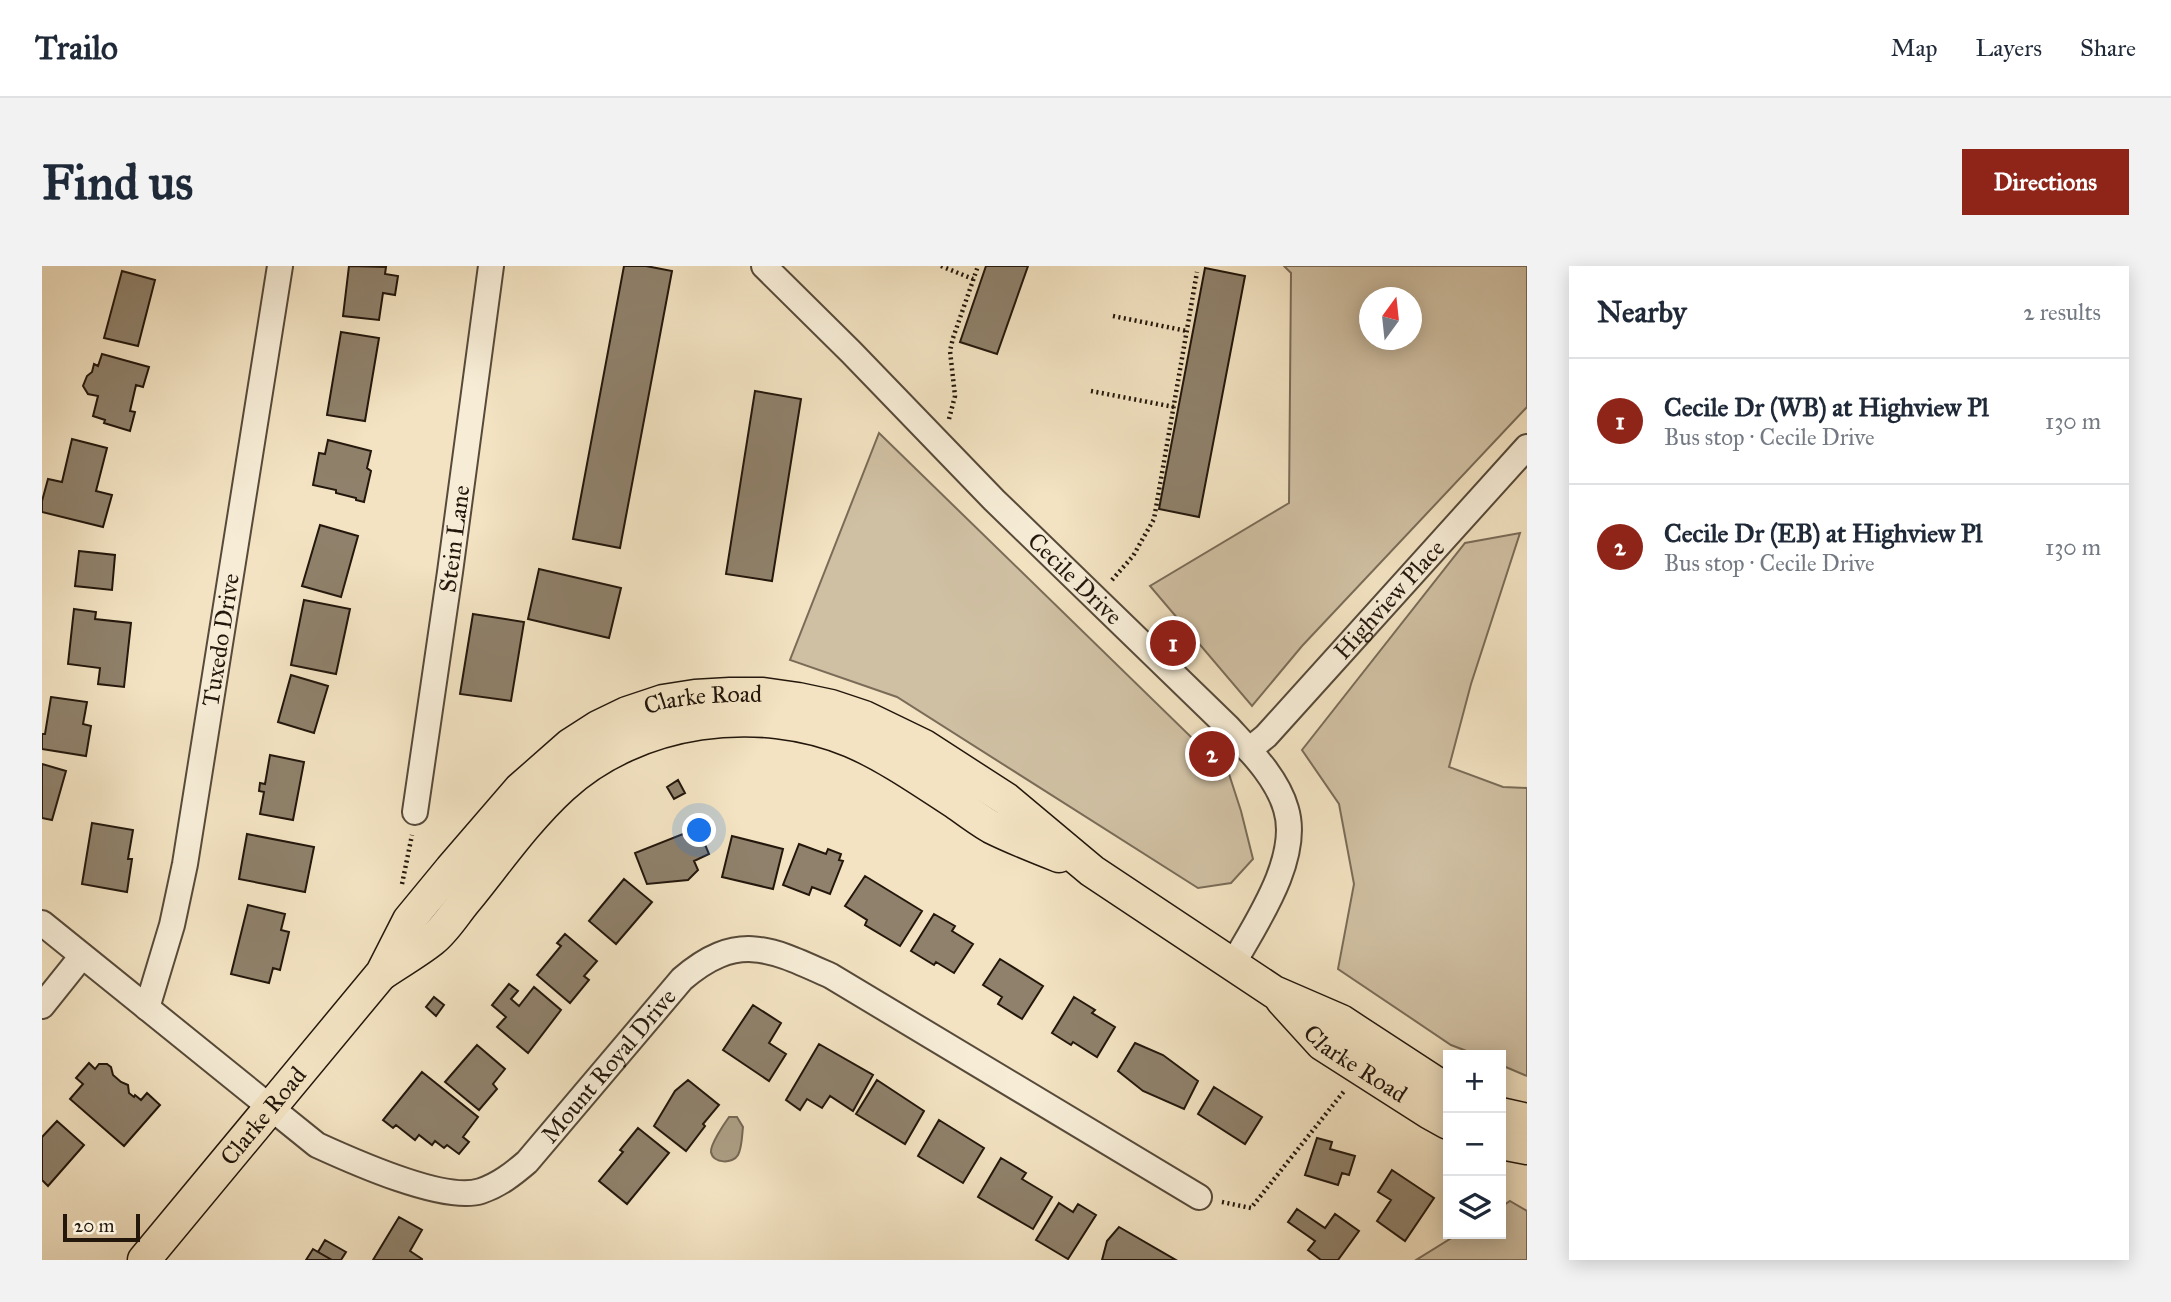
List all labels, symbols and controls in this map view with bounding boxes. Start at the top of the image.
text: Trailo [35,28,118,68]
text: Map [1891,33,1938,63]
text: Layers [1976,33,2042,63]
text: Share [2080,33,2136,63]
button: Directions [1962,149,2129,215]
text: Find us [42,153,193,212]
north arrow [1359,287,1422,350]
text: Nearby [1597,294,1687,330]
text: 2 results [2023,298,2101,326]
text: Cecile Dr (WB) at Highview Pl [1664,391,1989,423]
text: 1 [1615,407,1625,435]
text: 130 m [2045,407,2101,435]
text: Bus stop · Cecile Drive [1664,423,1875,451]
street label: Stein Lane [432,483,476,594]
text: Cecile Dr (EB) at Highview Pl [1664,517,1983,549]
street label: Cecile Drive [1021,526,1129,631]
street label: Highview Place [1328,533,1451,666]
text: 2 [1614,533,1626,561]
text: 130 m [2045,533,2101,561]
text: Bus stop · Cecile Drive [1664,549,1875,577]
street label: Tuxedo Drive [195,571,246,709]
pin: 1 [1150,617,1196,669]
street label: Clarke Road [640,679,762,721]
pin: 2 [1189,728,1235,780]
your location [682,813,716,847]
street label: Mount Royal Drive [535,982,682,1149]
street label: Clarke Road [1297,1018,1413,1109]
map controls [1443,1050,1506,1239]
button: + [1443,1050,1506,1113]
street label: Clarke Road [214,1061,313,1171]
button: − [1443,1113,1506,1176]
button: layers [1443,1176,1506,1239]
scale bar [63,1211,140,1243]
text: 20 m [74,1214,115,1237]

